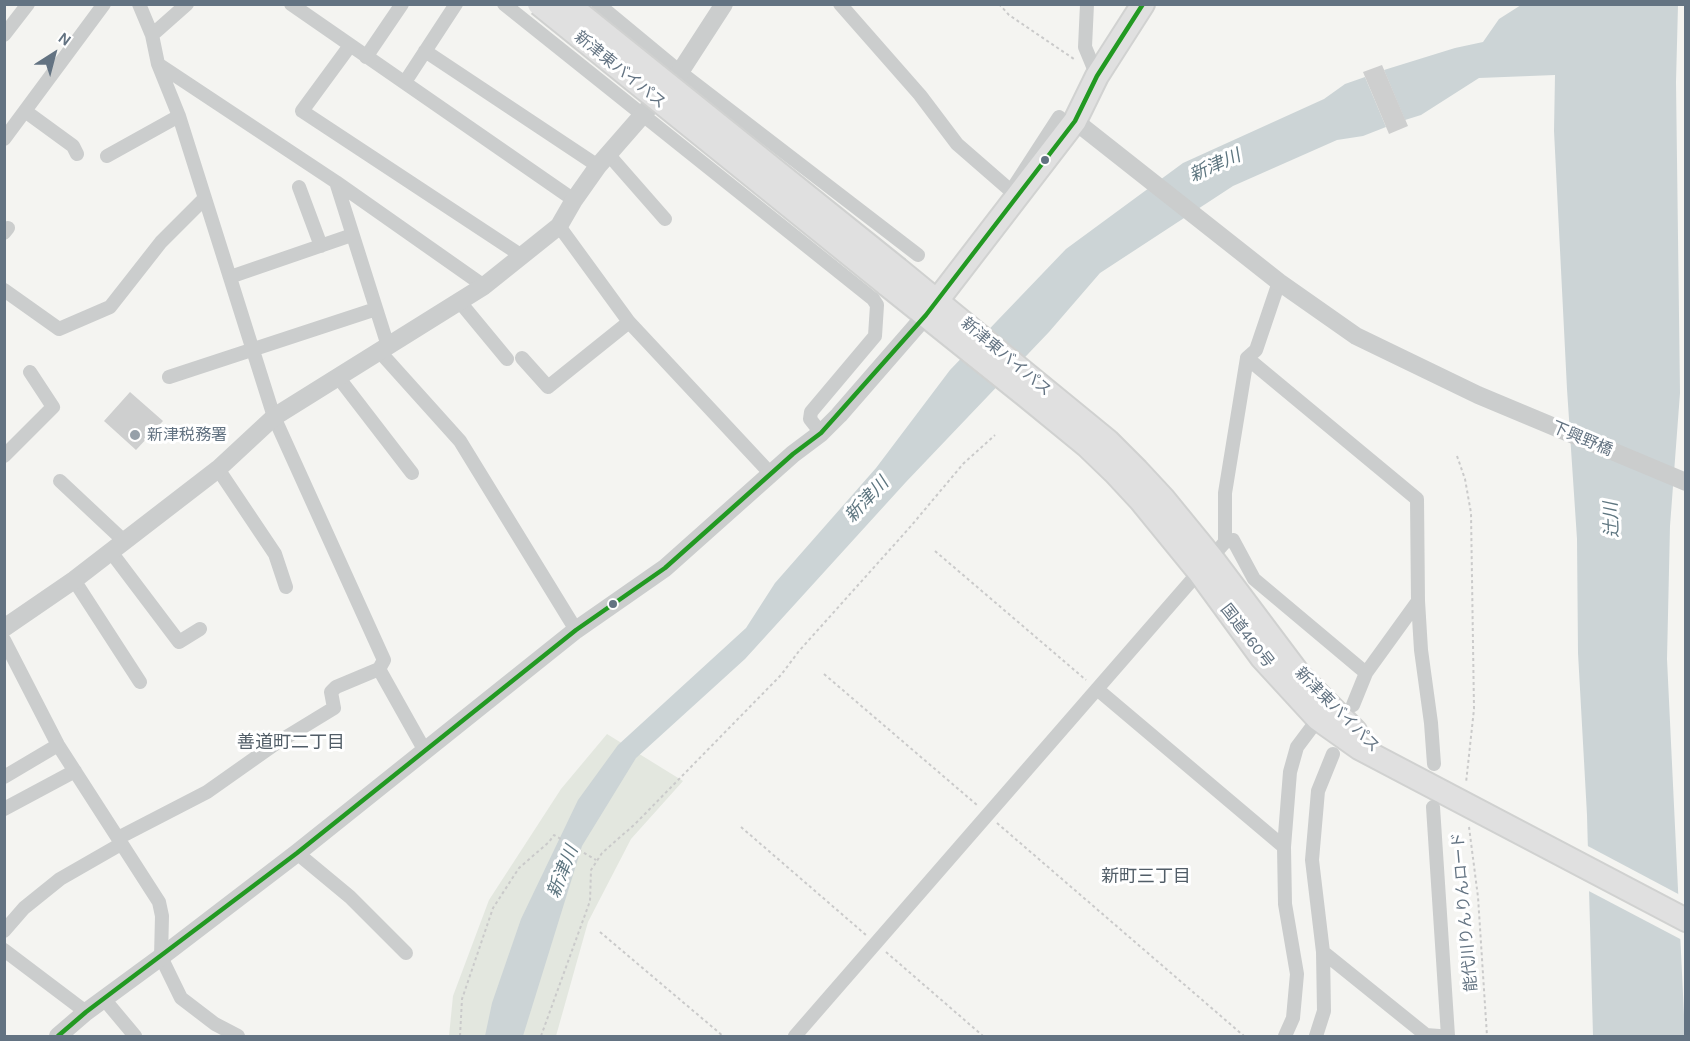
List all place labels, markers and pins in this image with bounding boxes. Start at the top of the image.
unlabelled marker [1039,154,1051,166]
place label: 新津税務署 [147,425,227,445]
marker: 新津税務署 [128,428,142,442]
unlabelled marker [607,598,619,610]

